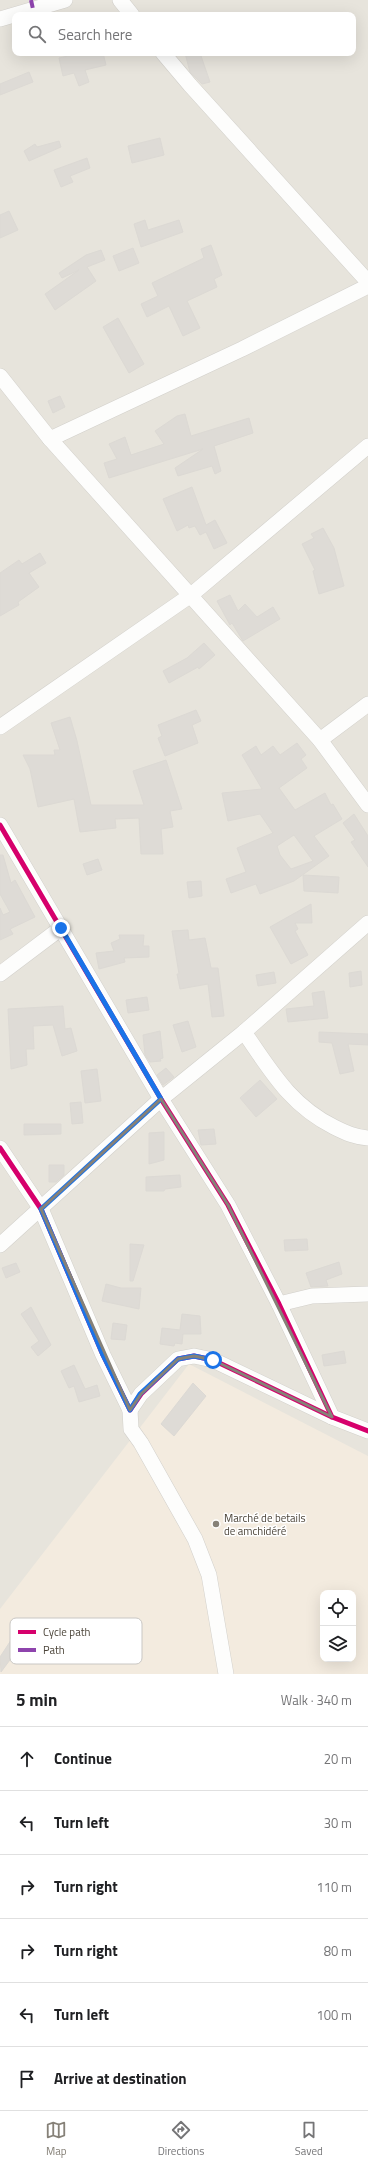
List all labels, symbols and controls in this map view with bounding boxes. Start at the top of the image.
search box [12,12,356,56]
icon: search [26,23,48,45]
text: Search here [58,23,132,46]
route end [52,919,70,937]
route start [204,1351,222,1369]
place label: Marché de betails de amchidéré [224,1510,306,1539]
marker: Marché de betails de amchidéré [211,1519,221,1529]
map controls [320,1590,356,1662]
button: locate [320,1590,356,1626]
legend [10,1618,142,1664]
text: Cycle path [43,1624,91,1640]
button: layers [320,1626,356,1662]
text: Path [43,1642,65,1658]
text: 5 min [16,1687,57,1713]
text: Walk · 340 m [281,1690,352,1710]
text: Continue [54,1747,112,1770]
icon: ahead [16,1748,38,1770]
text: 20 m [324,1749,352,1769]
text: Turn left [54,1811,109,1834]
icon: left [16,1812,38,1834]
text: 30 m [324,1813,352,1833]
text: Turn right [54,1875,118,1898]
icon: right [16,1876,38,1898]
text: 110 m [316,1877,352,1897]
text: Turn right [54,1939,118,1962]
icon: right [16,1940,38,1962]
text: 80 m [324,1941,352,1961]
text: Turn left [54,2003,109,2026]
icon: left [16,2004,38,2026]
text: 100 m [316,2005,352,2025]
text: Arrive at destination [54,2067,187,2090]
icon: arrive [16,2068,38,2090]
tab: Map [45,2119,67,2159]
tab: Directions [158,2119,204,2159]
tab: Saved [295,2119,323,2159]

